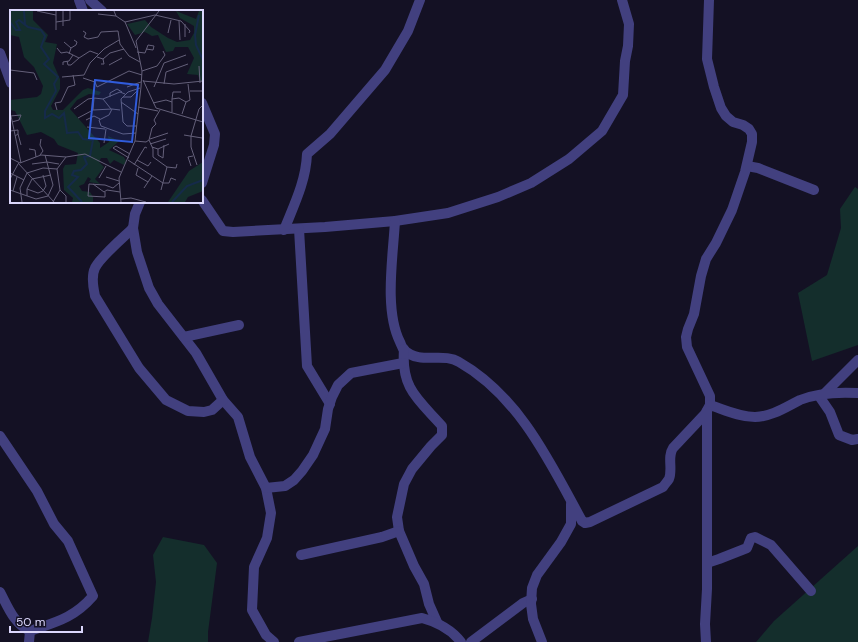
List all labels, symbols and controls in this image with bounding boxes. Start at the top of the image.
inset map [10,10,203,203]
scale bar [10,608,82,634]
text: 50 m [16,614,45,630]

